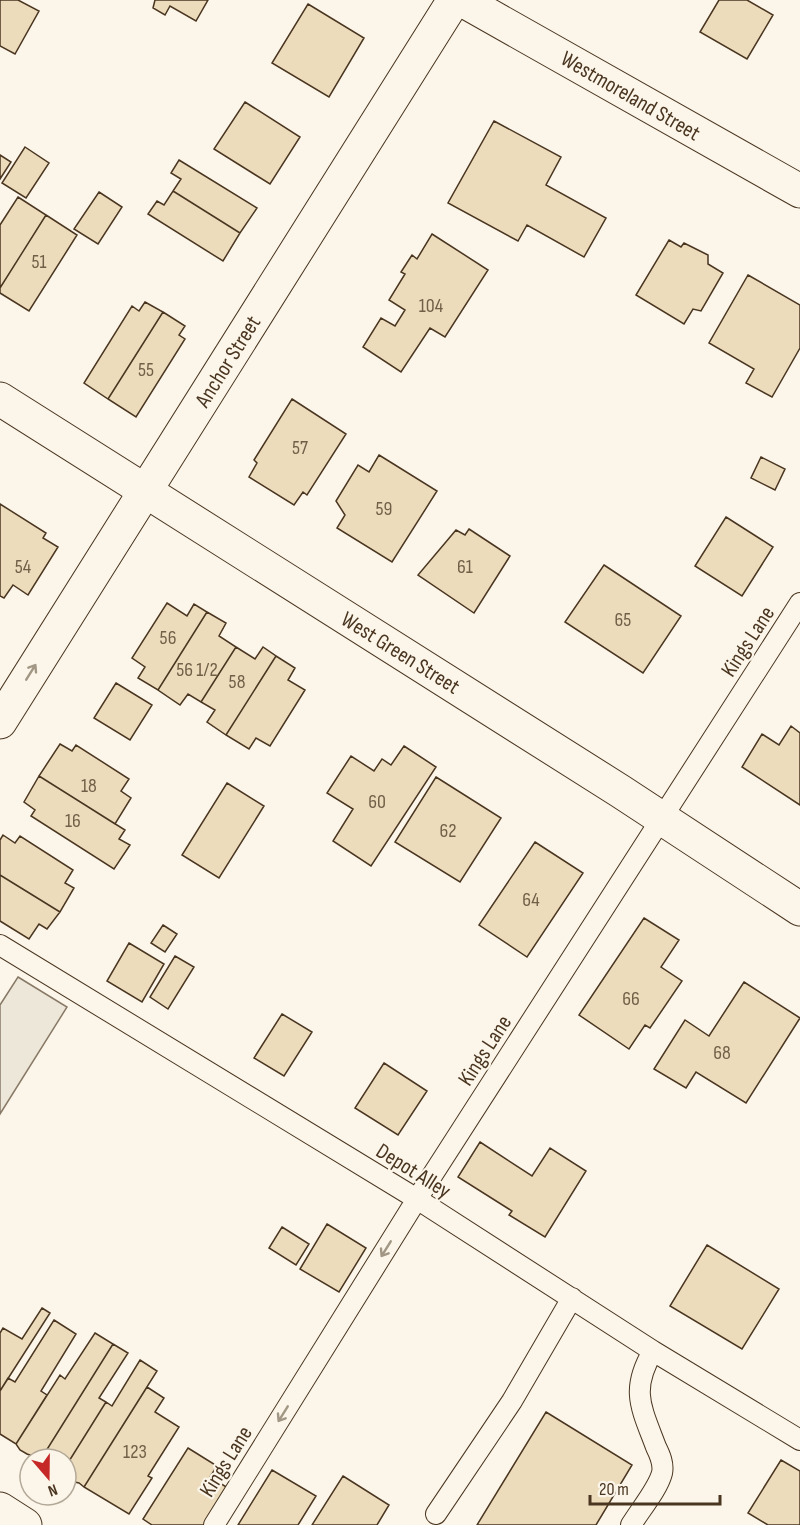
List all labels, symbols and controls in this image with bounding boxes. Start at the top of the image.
street label: Westmoreland Street [556,45,705,147]
house number: 51 [31,250,47,274]
house number: 104 [419,294,443,318]
street label: Anchor Street [189,311,267,413]
house number: 55 [138,358,154,382]
house number: 57 [292,436,308,460]
house number: 59 [376,497,392,521]
house number: 54 [15,555,31,579]
house number: 61 [457,555,473,579]
street label: Kings Lane [716,602,781,682]
street label: West Green Street [336,606,465,701]
house number: 65 [615,608,631,632]
house number: 56 [160,626,176,650]
house number: 56 1/2 [176,658,218,682]
one-way arrow [26,664,38,681]
house number: 58 [229,670,245,694]
house number: 18 [81,774,97,798]
house number: 60 [368,790,386,814]
house number: 16 [65,809,81,833]
house number: 62 [439,819,457,843]
house number: 64 [522,888,540,912]
house number: 66 [622,987,640,1011]
street label: Kings Lane [453,1011,518,1091]
house number: 68 [713,1041,731,1065]
street label: Depot Alley [371,1138,456,1205]
one-way arrow [380,1240,392,1257]
one-way arrow [276,1405,288,1422]
street label: Kings Lane [194,1421,259,1502]
house number: 123 [123,1440,147,1464]
north arrow [18,1447,78,1507]
scale bar [590,1468,720,1506]
text: N [45,1479,60,1500]
text: 20 m [599,1479,629,1500]

